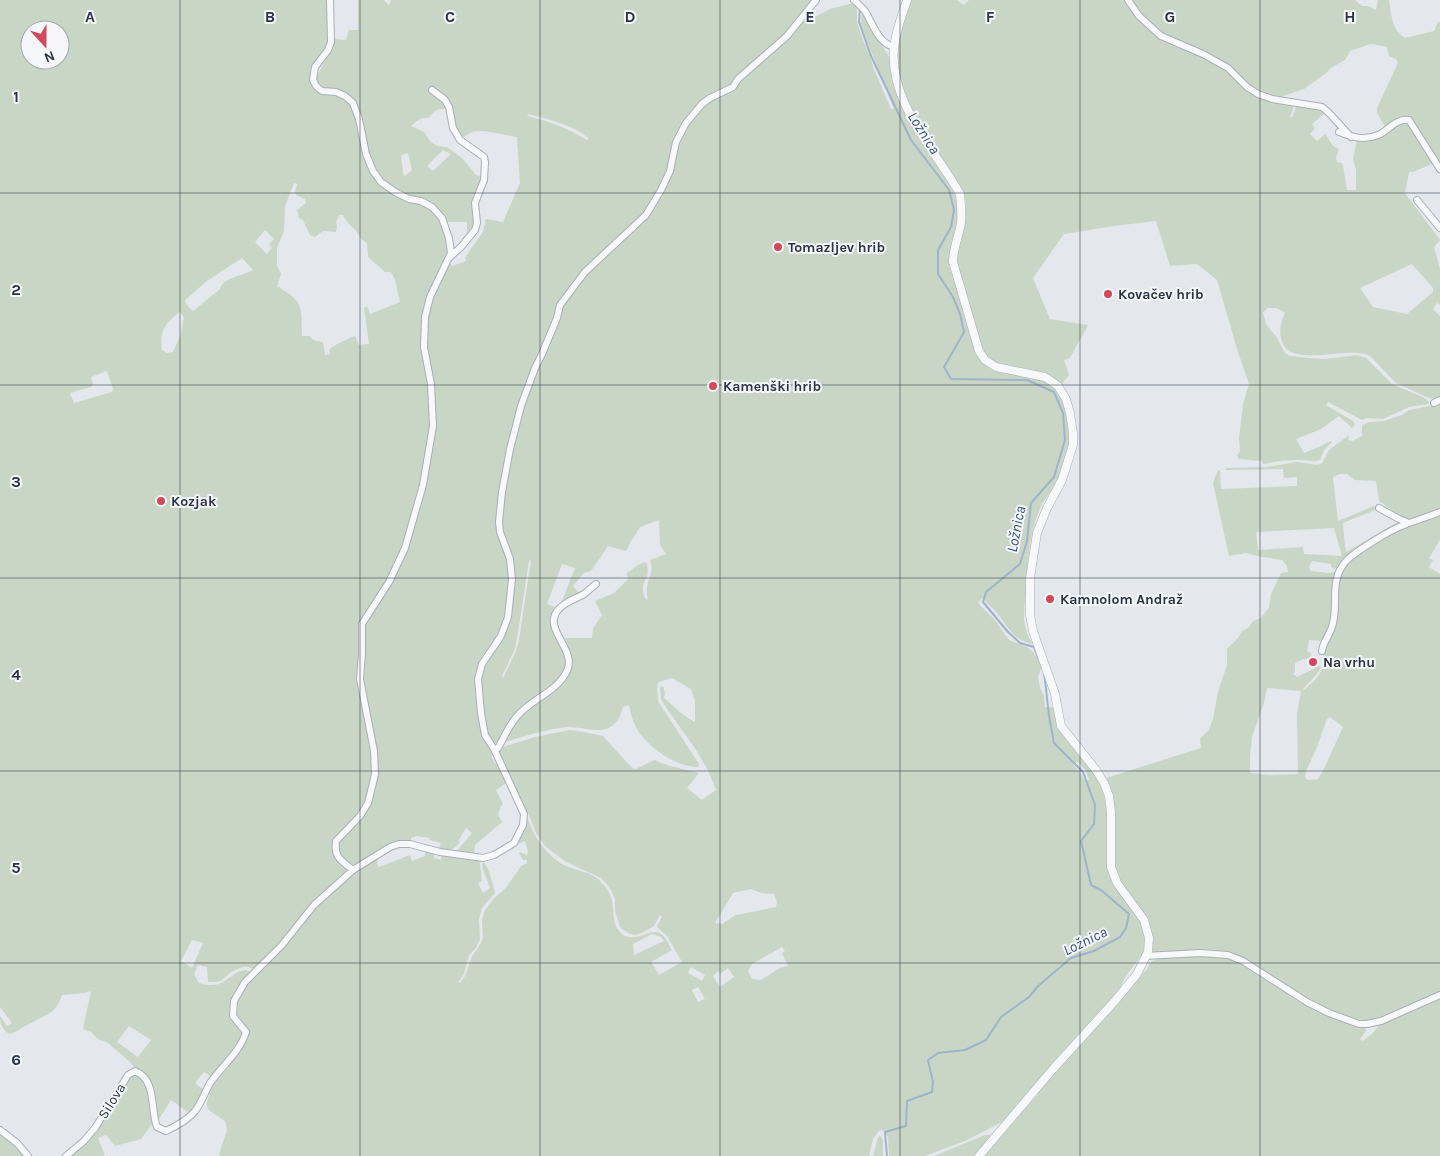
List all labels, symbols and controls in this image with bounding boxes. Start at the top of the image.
text: A [85,7,95,26]
text: B [265,7,275,26]
text: C [445,7,455,26]
text: D [625,7,636,26]
text: E [805,7,815,26]
text: F [986,7,995,26]
text: G [1165,7,1175,26]
text: H [1344,7,1356,26]
north arrow [20,20,70,70]
text: N [42,47,57,66]
text: 1 [13,87,19,106]
water label: Ložnica [904,108,944,158]
place label: Tomazljev hrib [788,239,885,256]
marker: Tomazljev hrib [772,241,784,253]
text: 2 [11,280,21,299]
place label: Kovačev hrib [1118,286,1204,303]
marker: Kovačev hrib [1102,288,1114,300]
place label: Kamenški hrib [723,378,821,395]
marker: Kamenški hrib [707,380,719,392]
text: 3 [11,472,21,491]
place label: Kozjak [171,493,217,510]
marker: Kozjak [155,495,167,507]
water label: Ložnica [1003,504,1029,554]
place label: Kamnolom Andraž [1060,591,1183,608]
marker: Kamnolom Andraž [1044,593,1056,605]
place label: Na vrhu [1323,654,1375,671]
marker: Na vrhu [1307,656,1319,668]
text: 4 [11,665,21,684]
text: 5 [11,858,21,877]
water label: Ložnica [1060,923,1110,959]
text: 6 [11,1050,21,1069]
street label: Silova [94,1080,130,1122]

